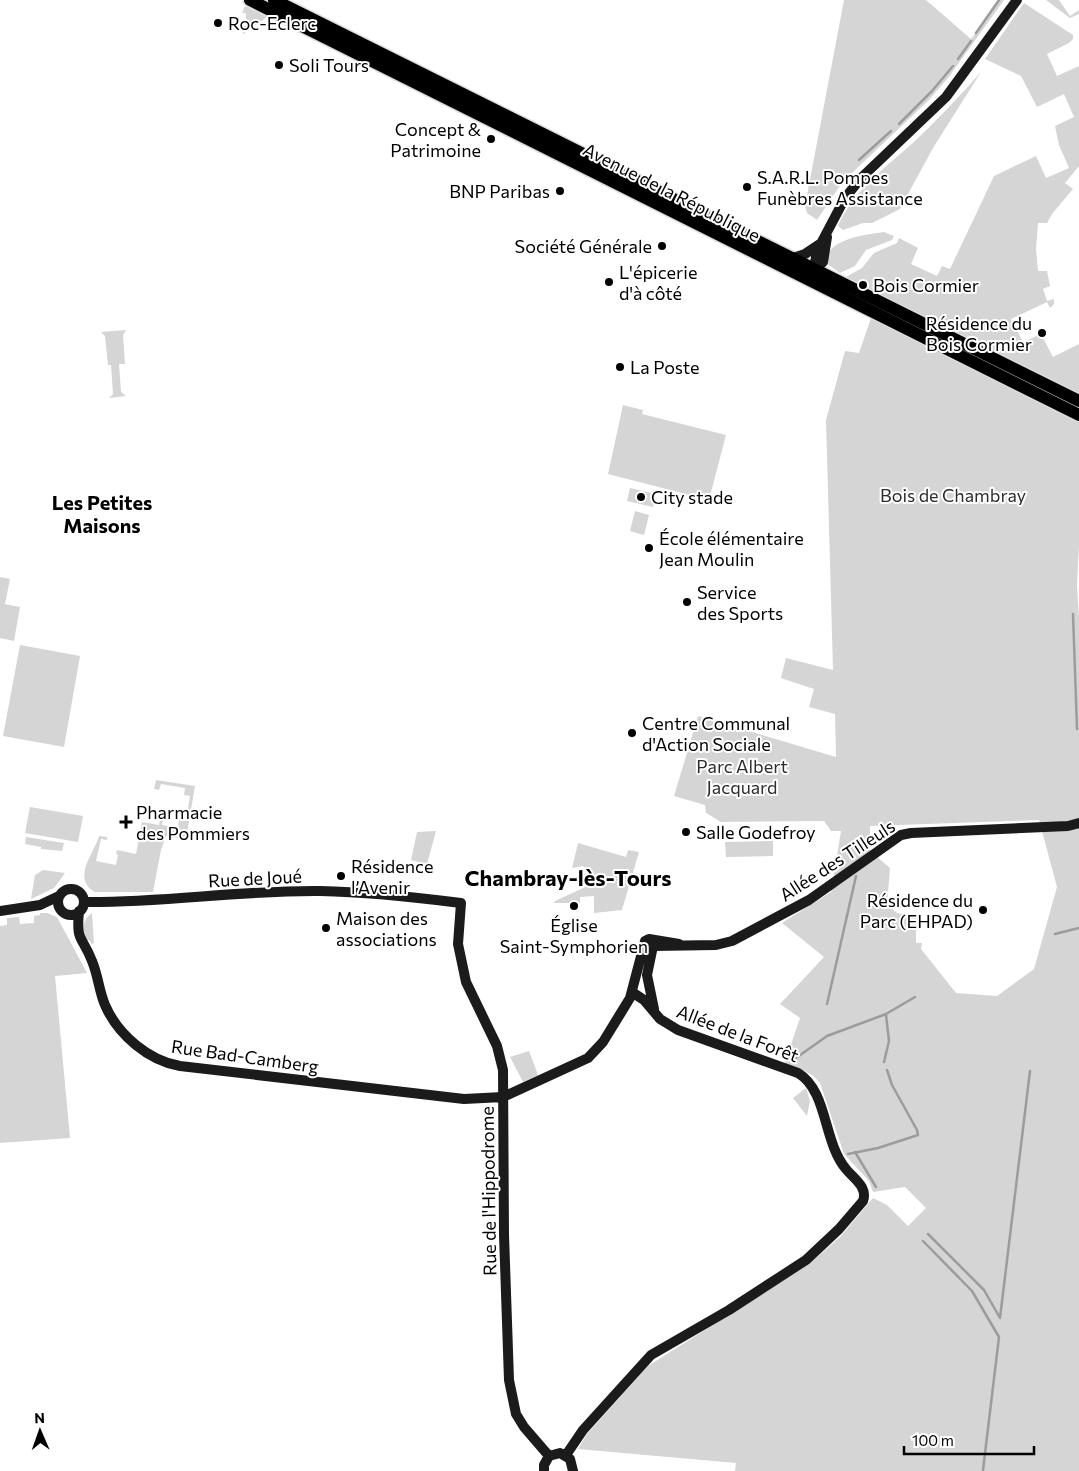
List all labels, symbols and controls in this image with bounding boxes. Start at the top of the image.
place label: Roc-Eclerc [228,12,316,34]
marker: Roc-Eclerc [212,17,224,29]
place label: Soli Tours [289,54,369,76]
marker: Soli Tours [273,59,285,71]
place label: Concept & Patrimoine [390,118,481,161]
marker: Concept & Patrimoine [485,133,497,145]
street label: Avenue de la République [580,138,764,246]
place label: S.A.R.L. Pompes Funèbres Assistance [757,166,923,209]
place label: BNP Paribas [449,180,550,202]
marker: S.A.R.L. Pompes Funèbres Assistance [741,181,753,193]
marker: BNP Paribas [554,185,566,197]
place label: Société Générale [515,235,652,257]
marker: Société Générale [656,240,668,252]
place label: L'épicerie d'à côté [619,261,697,304]
place label: Bois Cormier [873,274,979,296]
marker: L'épicerie d'à côté [603,276,615,288]
marker: Bois Cormier [857,279,869,291]
place label: Résidence du Bois Cormier [926,312,1032,355]
marker: Résidence du Bois Cormier [1036,327,1048,339]
place label: La Poste [630,356,700,378]
marker: La Poste [614,361,626,373]
park label: Bois de Chambray [880,484,1026,506]
place label: City stade [651,486,733,508]
district label: Les Petites Maisons [52,490,152,537]
marker: City stade [635,491,647,503]
place label: École élémentaire Jean Moulin [659,527,804,570]
marker: École élémentaire Jean Moulin [643,542,655,554]
place label: Service des Sports [697,581,783,624]
marker: Service des Sports [681,596,693,608]
place label: Centre Communal d'Action Sociale [642,712,790,755]
marker: Centre Communal d'Action Sociale [626,727,638,739]
park label: Parc Albert Jacquard [696,755,788,798]
place label: Pharmacie des Pommiers [136,801,250,844]
street label: Allée des Tilleuls [775,815,899,905]
marker: Pharmacie des Pommiers [120,816,132,828]
place label: Salle Godefroy [696,821,816,843]
marker: Salle Godefroy [680,826,692,838]
place label: Résidence l’Avenir [351,855,433,898]
district label: Chambray-lès-Tours [465,864,671,891]
street label: Rue de Joué [208,865,302,891]
marker: Résidence l’Avenir [335,870,347,882]
place label: Résidence du Parc (EHPAD) [860,889,973,932]
marker: Église Saint-Symphorien [568,900,580,912]
marker: Résidence du Parc (EHPAD) [977,904,989,916]
place label: Maison des associations [336,907,437,950]
place label: Église Saint-Symphorien [500,914,648,957]
marker: Maison des associations [320,922,332,934]
street label: Allée de la Forêt [674,1000,802,1066]
street label: Rue Bad-Camberg [170,1035,320,1077]
street label: Rue de l'Hippodrome [476,1106,500,1276]
north arrow [15,1406,65,1456]
text: N [34,1409,45,1426]
scale bar [904,1424,1034,1456]
text: 100 m [912,1431,954,1449]

